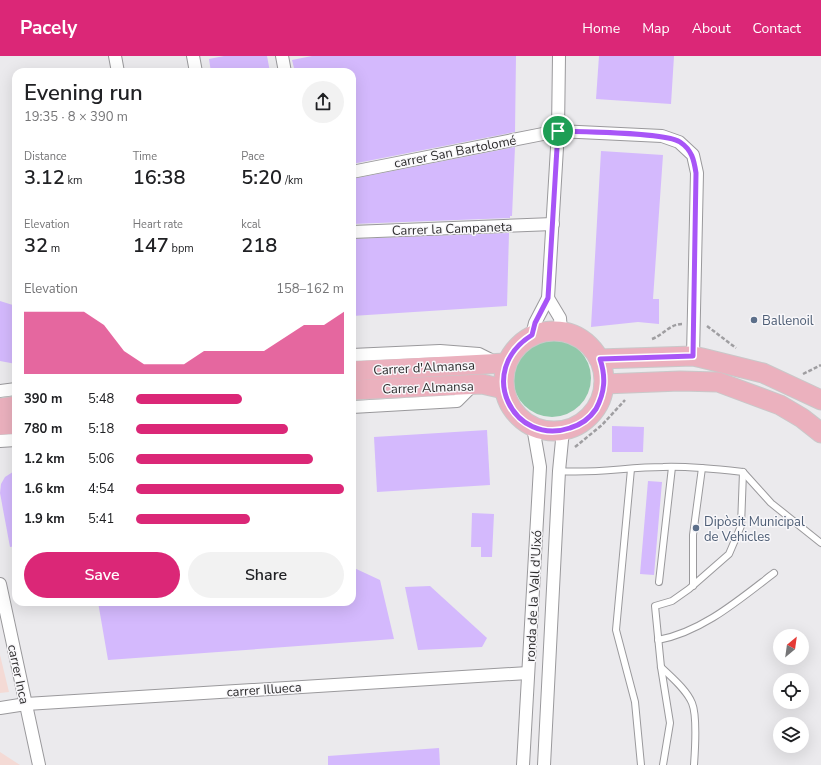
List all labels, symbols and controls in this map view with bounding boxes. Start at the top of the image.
text: Pacely [20,15,77,41]
text: Home [582,19,620,38]
text: Map [642,19,670,38]
text: About [692,19,731,38]
text: Contact [753,19,801,38]
text: Evening run [24,78,143,108]
button: share [302,81,344,123]
text: 19:35 · 8 × 390 m [24,108,128,126]
pin [541,114,575,148]
icon: arrive [547,120,569,142]
street label: carrer San Bartolomé [393,131,518,173]
text: Distance [24,149,67,164]
text: Time [133,149,157,164]
text: Pace [241,149,265,164]
text: 3.12 [24,164,65,191]
text: 16:38 [133,164,185,191]
text: 5:20 [241,164,282,191]
text: km [65,173,83,188]
text: /km [282,173,303,188]
text: Elevation [24,217,70,232]
text: Heart rate [133,217,183,232]
text: kcal [241,217,261,232]
street label: Carrer la Campaneta [392,218,513,240]
text: 32 [24,232,48,259]
text: 147 [133,232,169,259]
text: 218 [241,232,277,259]
text: m [48,241,60,256]
text: bpm [169,241,194,256]
text: Elevation [24,280,78,298]
text: 158–162 m [276,280,344,298]
place label: Ballenoil [762,312,814,330]
marker: Ballenoil [749,315,759,325]
street label: Carrer d'Almansa [373,356,475,380]
street label: Carrer Almansa [382,377,474,399]
text: 390 m [24,390,62,408]
text: 5:48 [88,390,114,408]
text: 780 m [24,420,62,438]
text: 5:18 [88,420,114,438]
text: 1.2 km [24,450,65,468]
text: 5:06 [88,450,114,468]
text: 1.6 km [24,480,65,498]
text: 4:54 [88,480,114,498]
text: 1.9 km [24,510,65,528]
text: 5:41 [88,510,114,528]
place label: Dipòsit Municipal de Vehicles [704,513,805,546]
marker: Dipòsit Municipal de Vehicles [691,523,701,533]
street label: ronda de la Vall d'Uixó [522,530,546,662]
button: Save [24,552,180,598]
button: Share [188,552,344,598]
north arrow [773,629,809,665]
map controls [773,629,809,753]
street label: carrer Inca [3,643,33,706]
button: locate [773,673,809,709]
street label: carrer Illueca [226,678,302,702]
button: layers [773,717,809,753]

